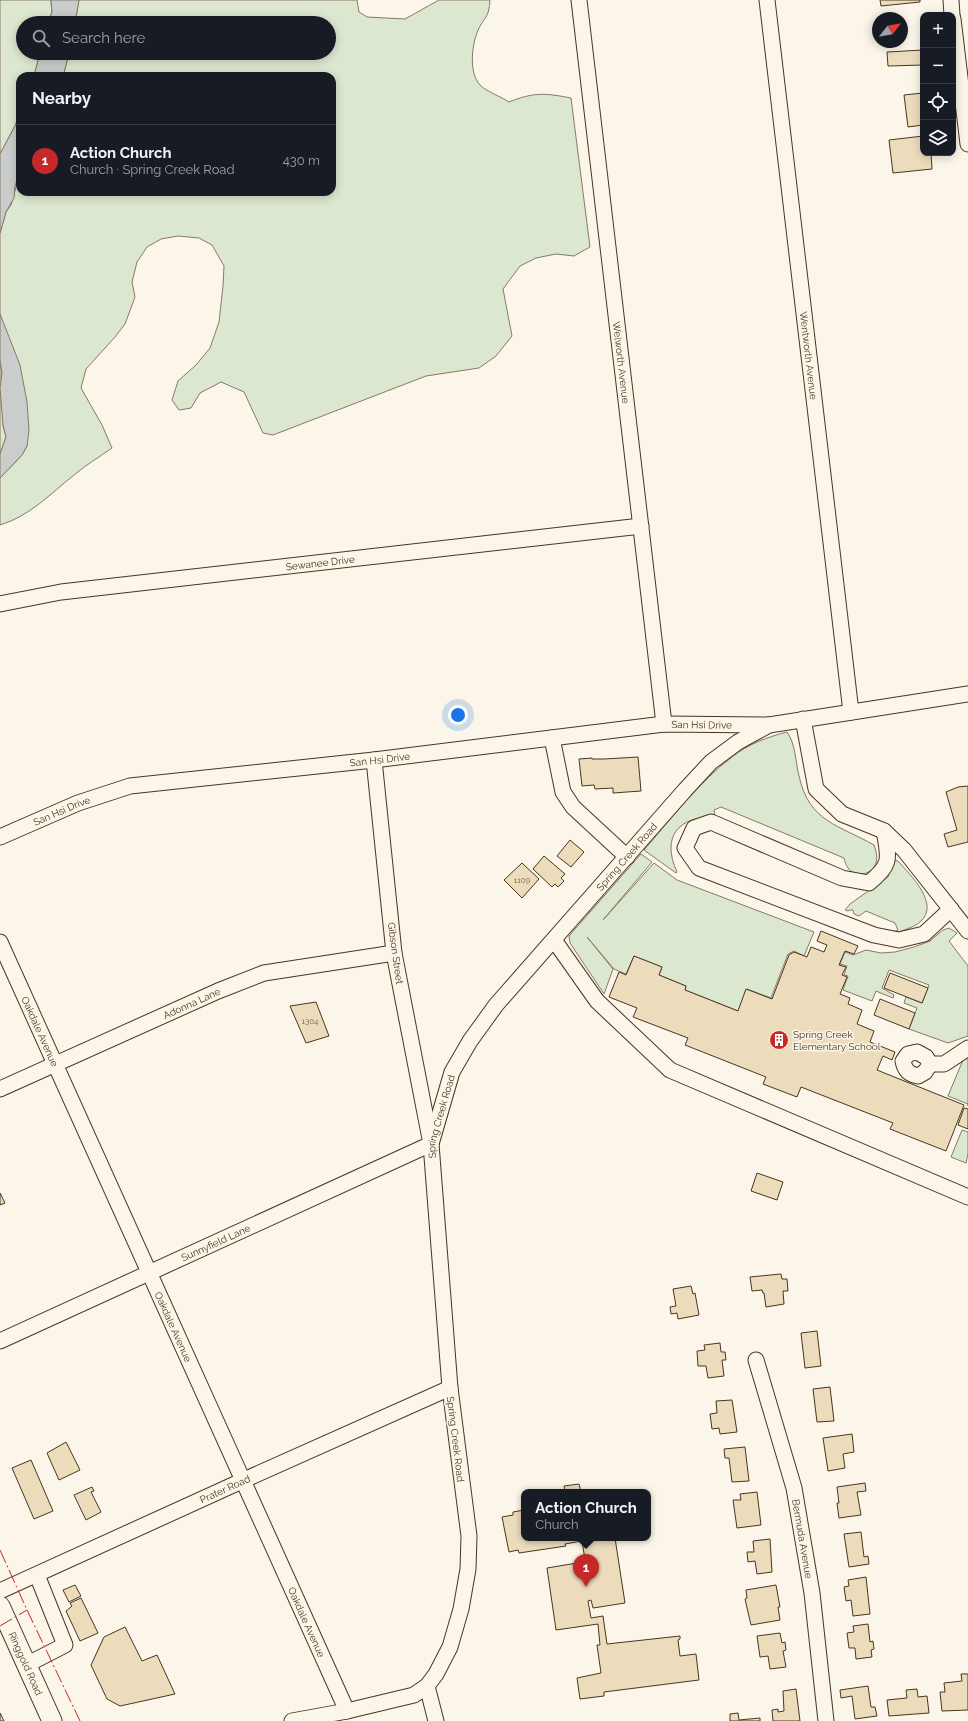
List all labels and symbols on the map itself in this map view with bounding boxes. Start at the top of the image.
north arrow [872,12,908,48]
street label: Wentworth Avenue [798,311,819,400]
street label: Welworth Avenue [611,321,631,404]
street label: Sewanee Drive [285,554,355,572]
your location [448,705,468,725]
street label: San Hsi Drive [671,719,732,731]
street label: San Hsi Drive [349,751,411,769]
street label: San Hsi Drive [32,794,92,828]
street label: Spring Creek Road [594,821,659,893]
house number: 1109 [514,875,531,885]
street label: Gibson Street [386,921,405,985]
street label: Adonna Lane [161,986,222,1021]
street label: Oakdale Avenue [19,995,60,1068]
house number: 1304 [302,1016,319,1026]
building icon: Spring Creek Elementary School [768,1029,790,1051]
place label: Spring Creek Elementary School [793,1029,881,1052]
street label: Spring Creek Road [426,1073,457,1159]
street label: Sunnyfield Lane [180,1222,252,1263]
street label: Oakdale Avenue [153,1290,194,1364]
street label: Spring Creek Road [445,1396,466,1483]
street label: Prater Road [198,1473,252,1505]
street label: Bermuda Avenue [790,1498,814,1579]
pin: 1 [573,1554,599,1587]
street label: Oakdale Avenue [286,1585,327,1659]
street label: Ringgold Road [6,1630,45,1697]

